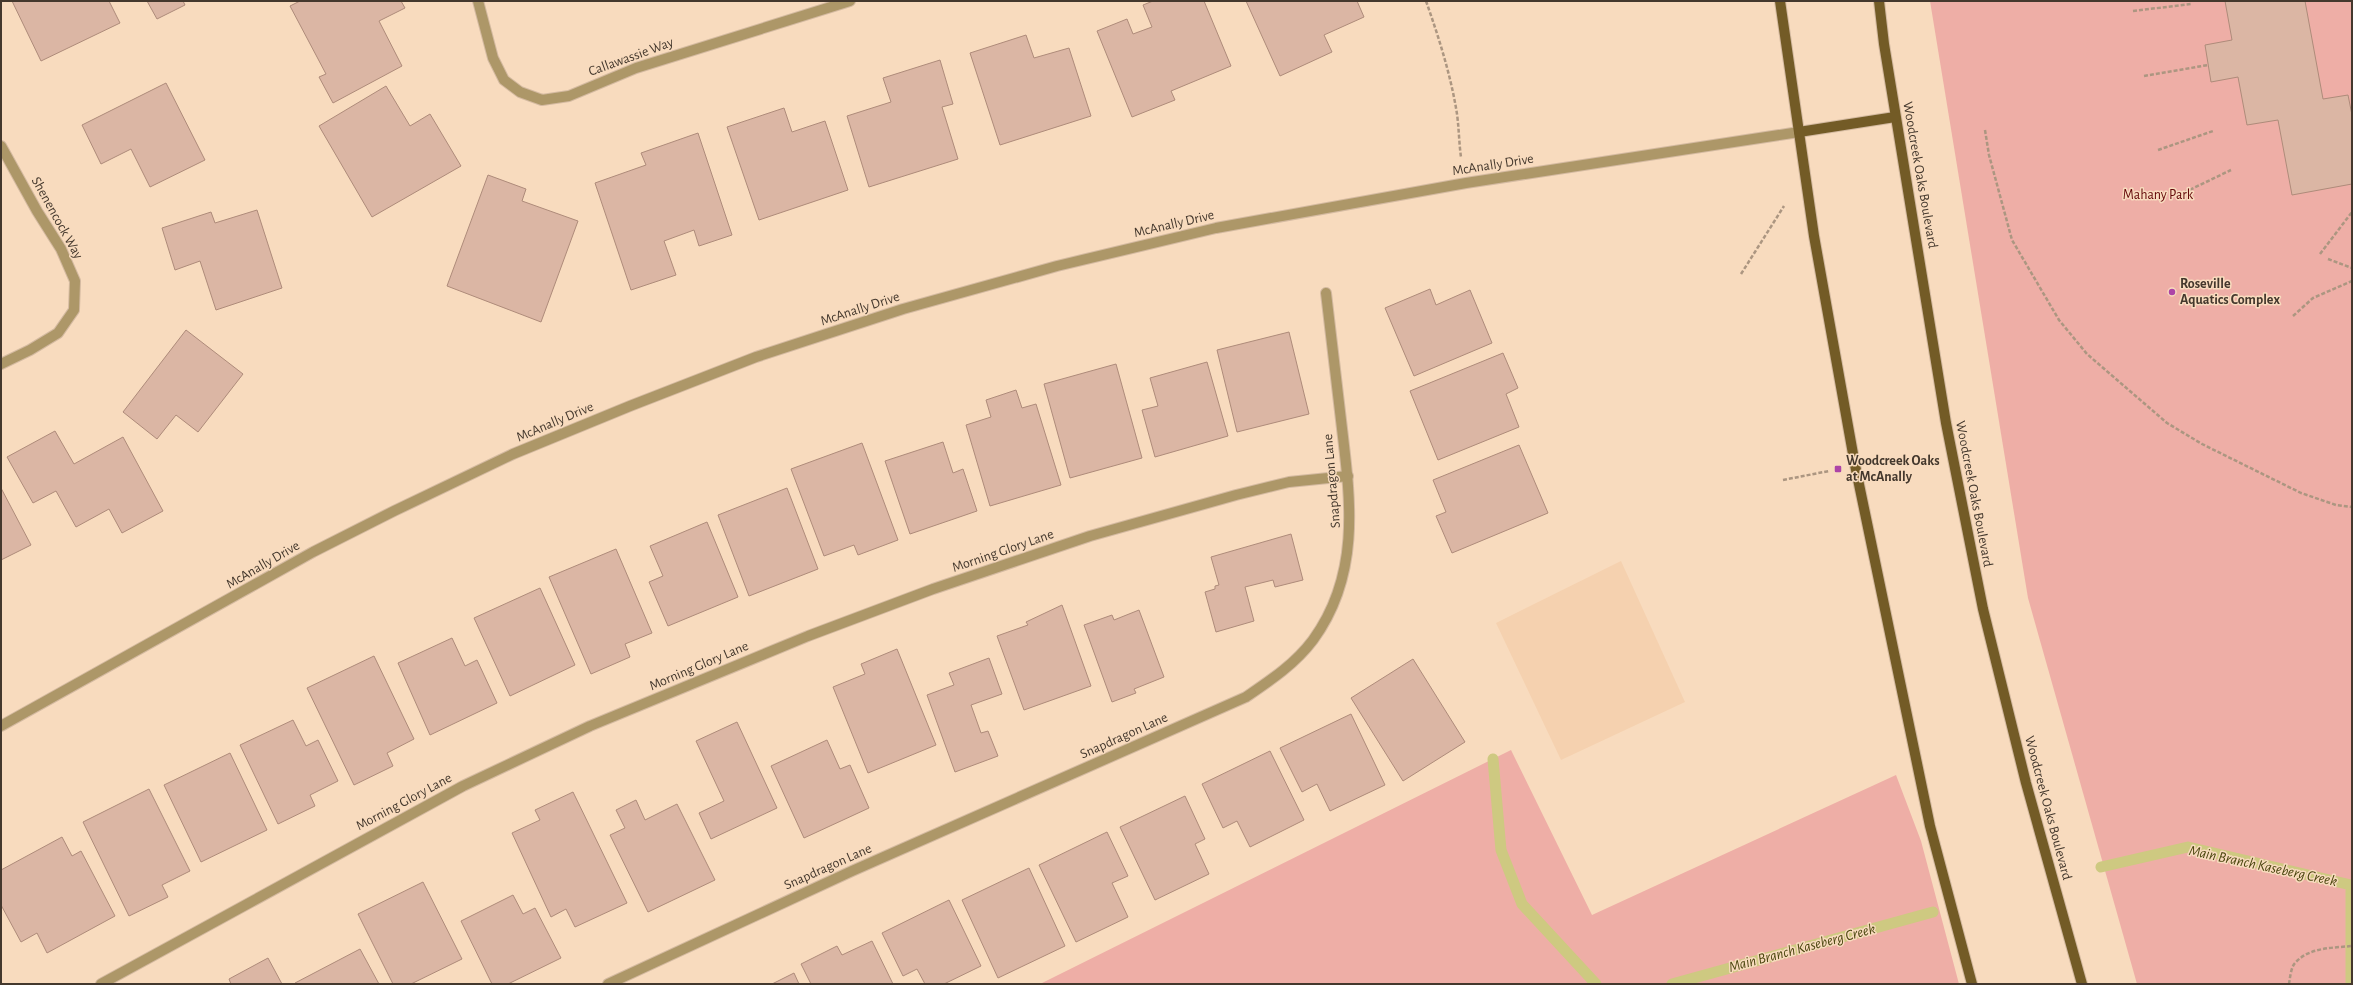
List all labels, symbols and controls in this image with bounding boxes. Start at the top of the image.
street label: Callawassie Way [587,35,675,79]
street label: Woodcreek Oaks Boulevard [1900,101,1940,249]
street label: McAnally Drive [1451,152,1535,178]
street label: Shenencock Way [29,175,85,261]
park label: Mahany Park [2123,188,2194,202]
street label: McAnally Drive [1132,208,1216,240]
place label: Roseville Aquatics Complex [2180,277,2280,307]
marker: Roseville Aquatics Complex [2167,287,2177,297]
street label: McAnally Drive [819,290,901,328]
street label: McAnally Drive [514,400,596,444]
street label: Woodcreek Oaks Boulevard [1953,420,1995,568]
street label: Snapdragon Lane [1321,433,1343,529]
place label: Woodcreek Oaks at McAnally [1846,454,1940,484]
marker: Woodcreek Oaks at McAnally [1833,464,1843,474]
street label: Morning Glory Lane [950,527,1056,575]
street label: McAnally Drive [224,538,302,592]
street label: Morning Glory Lane [647,639,751,693]
street label: Snapdragon Lane [1078,710,1170,762]
street label: Woodcreek Oaks Boulevard [2022,734,2074,882]
street label: Morning Glory Lane [354,771,454,833]
street label: Snapdragon Lane [782,841,874,893]
water label: Main Branch Kaseberg Creek [2188,843,2339,889]
water label: Main Branch Kaseberg Creek [1727,921,1877,975]

